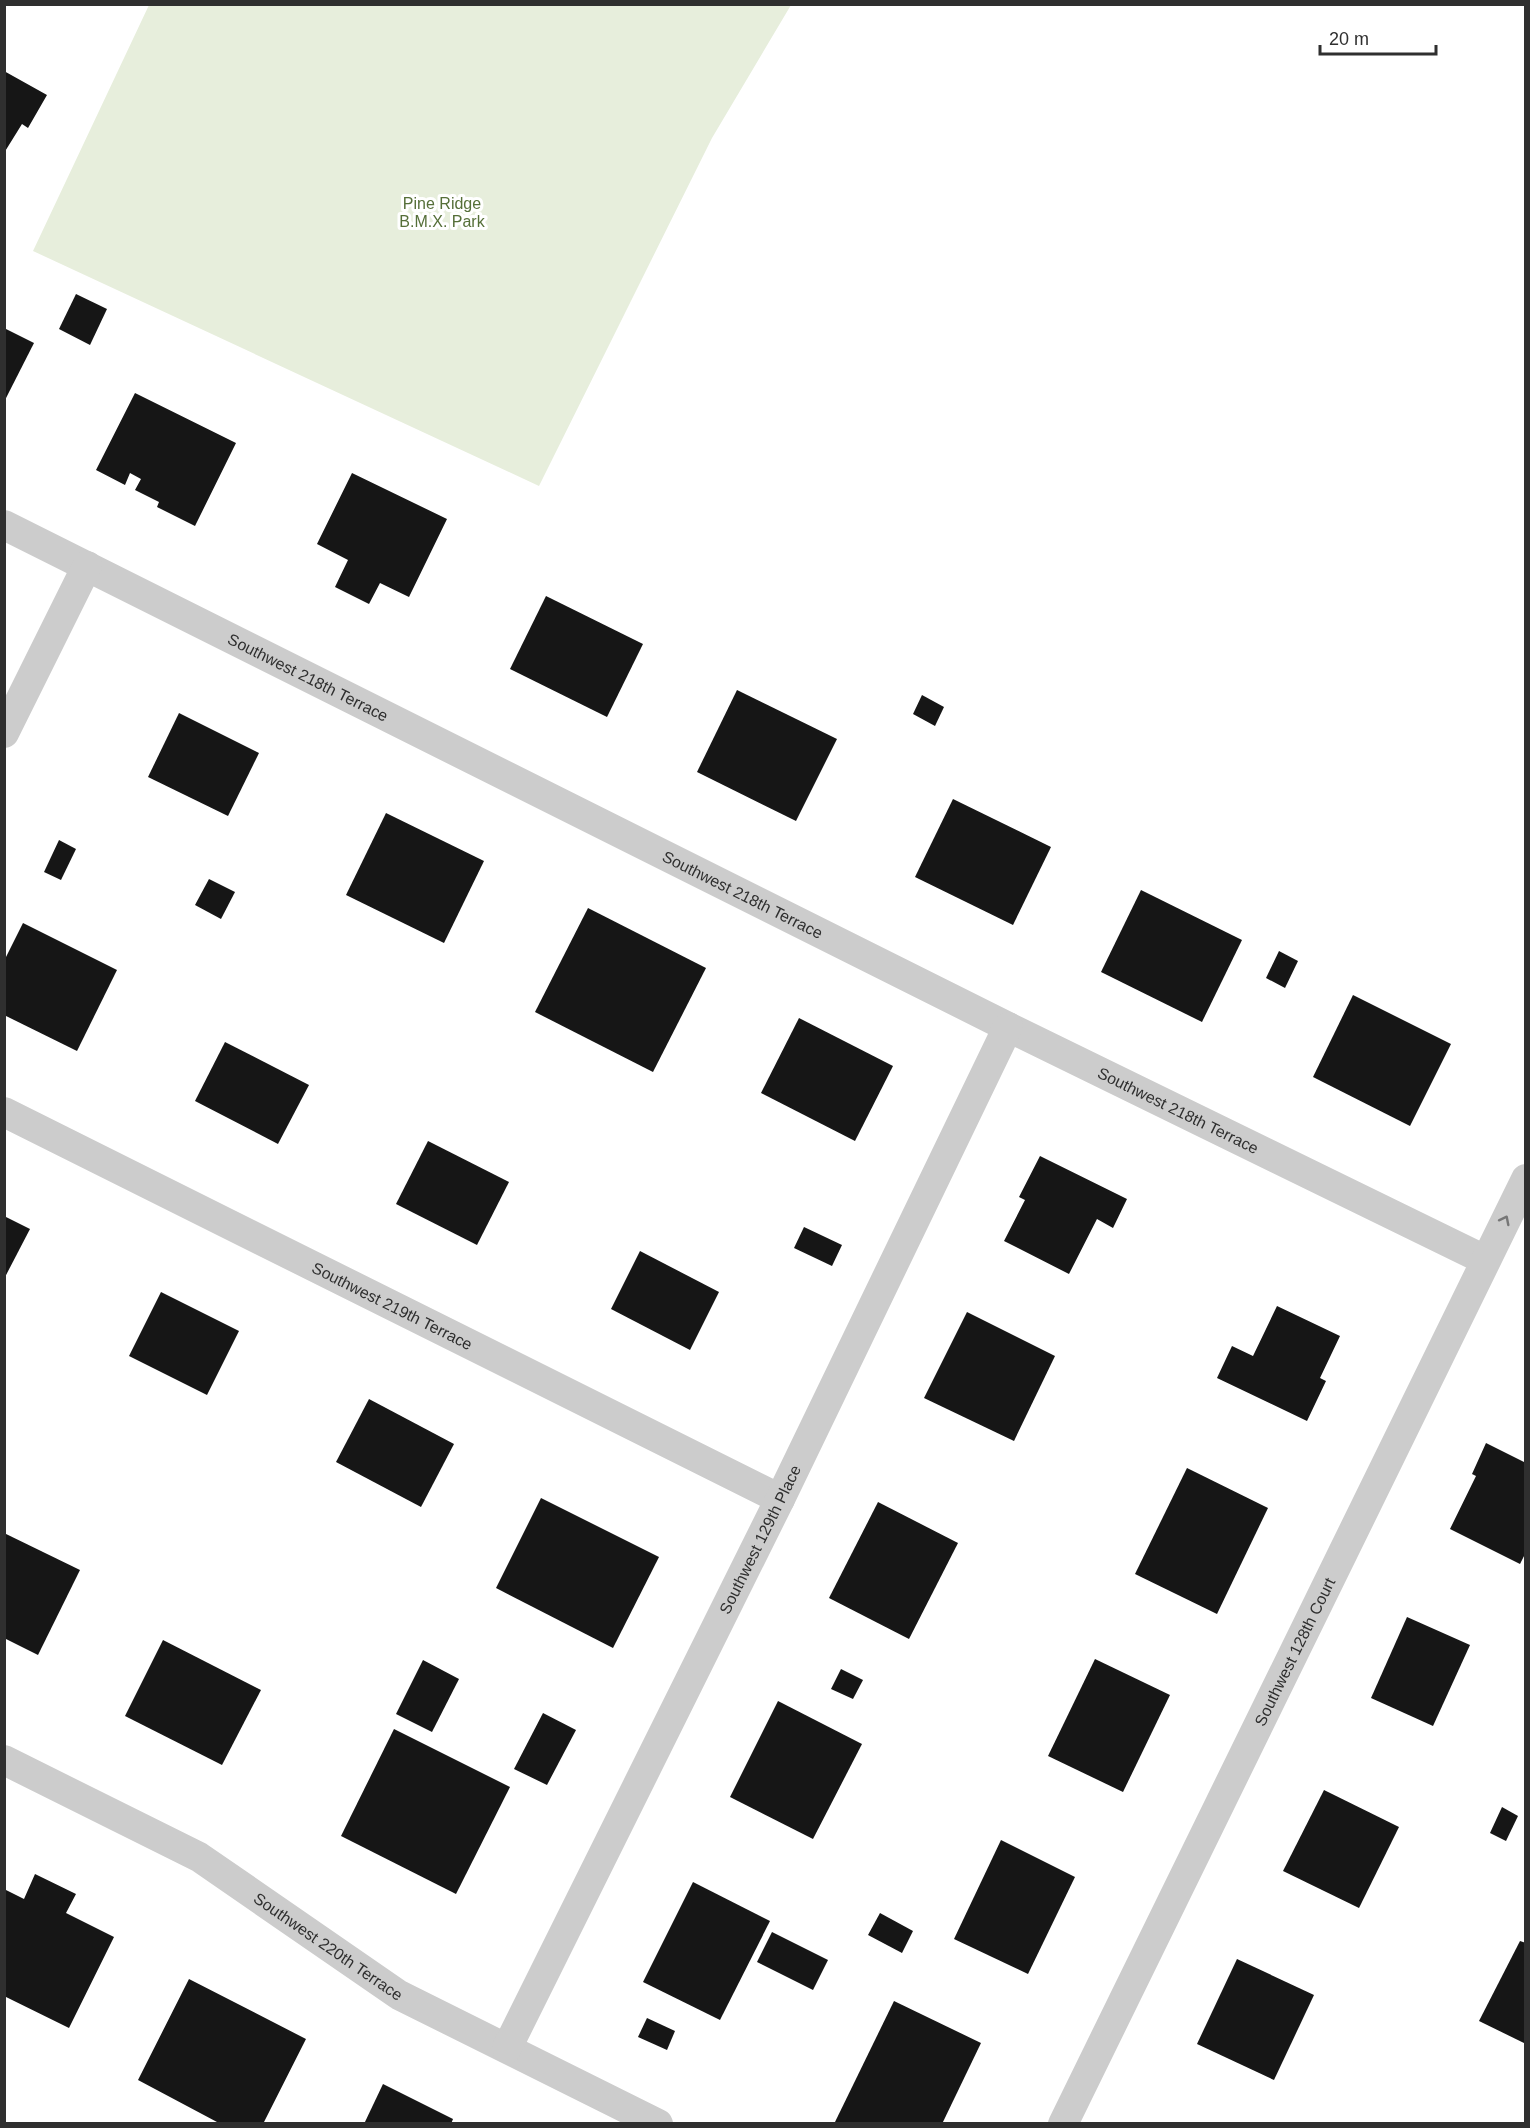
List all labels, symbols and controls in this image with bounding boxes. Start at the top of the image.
scale bar [1320,18,1436,56]
text: 20 m [1329,29,1369,49]
park label: Pine Ridge B.M.X. Park [399,195,486,230]
street label: Southwest 218th Terrace [225,630,391,725]
street label: Southwest 218th Terrace [660,848,826,942]
street label: Southwest 218th Terrace [1095,1064,1261,1157]
one-way arrow [1498,1215,1509,1226]
street label: Southwest 219th Terrace [309,1259,475,1353]
street label: Southwest 129th Place [716,1462,804,1617]
street label: Southwest 128th Court [1251,1574,1339,1729]
street label: Southwest 220th Terrace [251,1889,406,2004]

